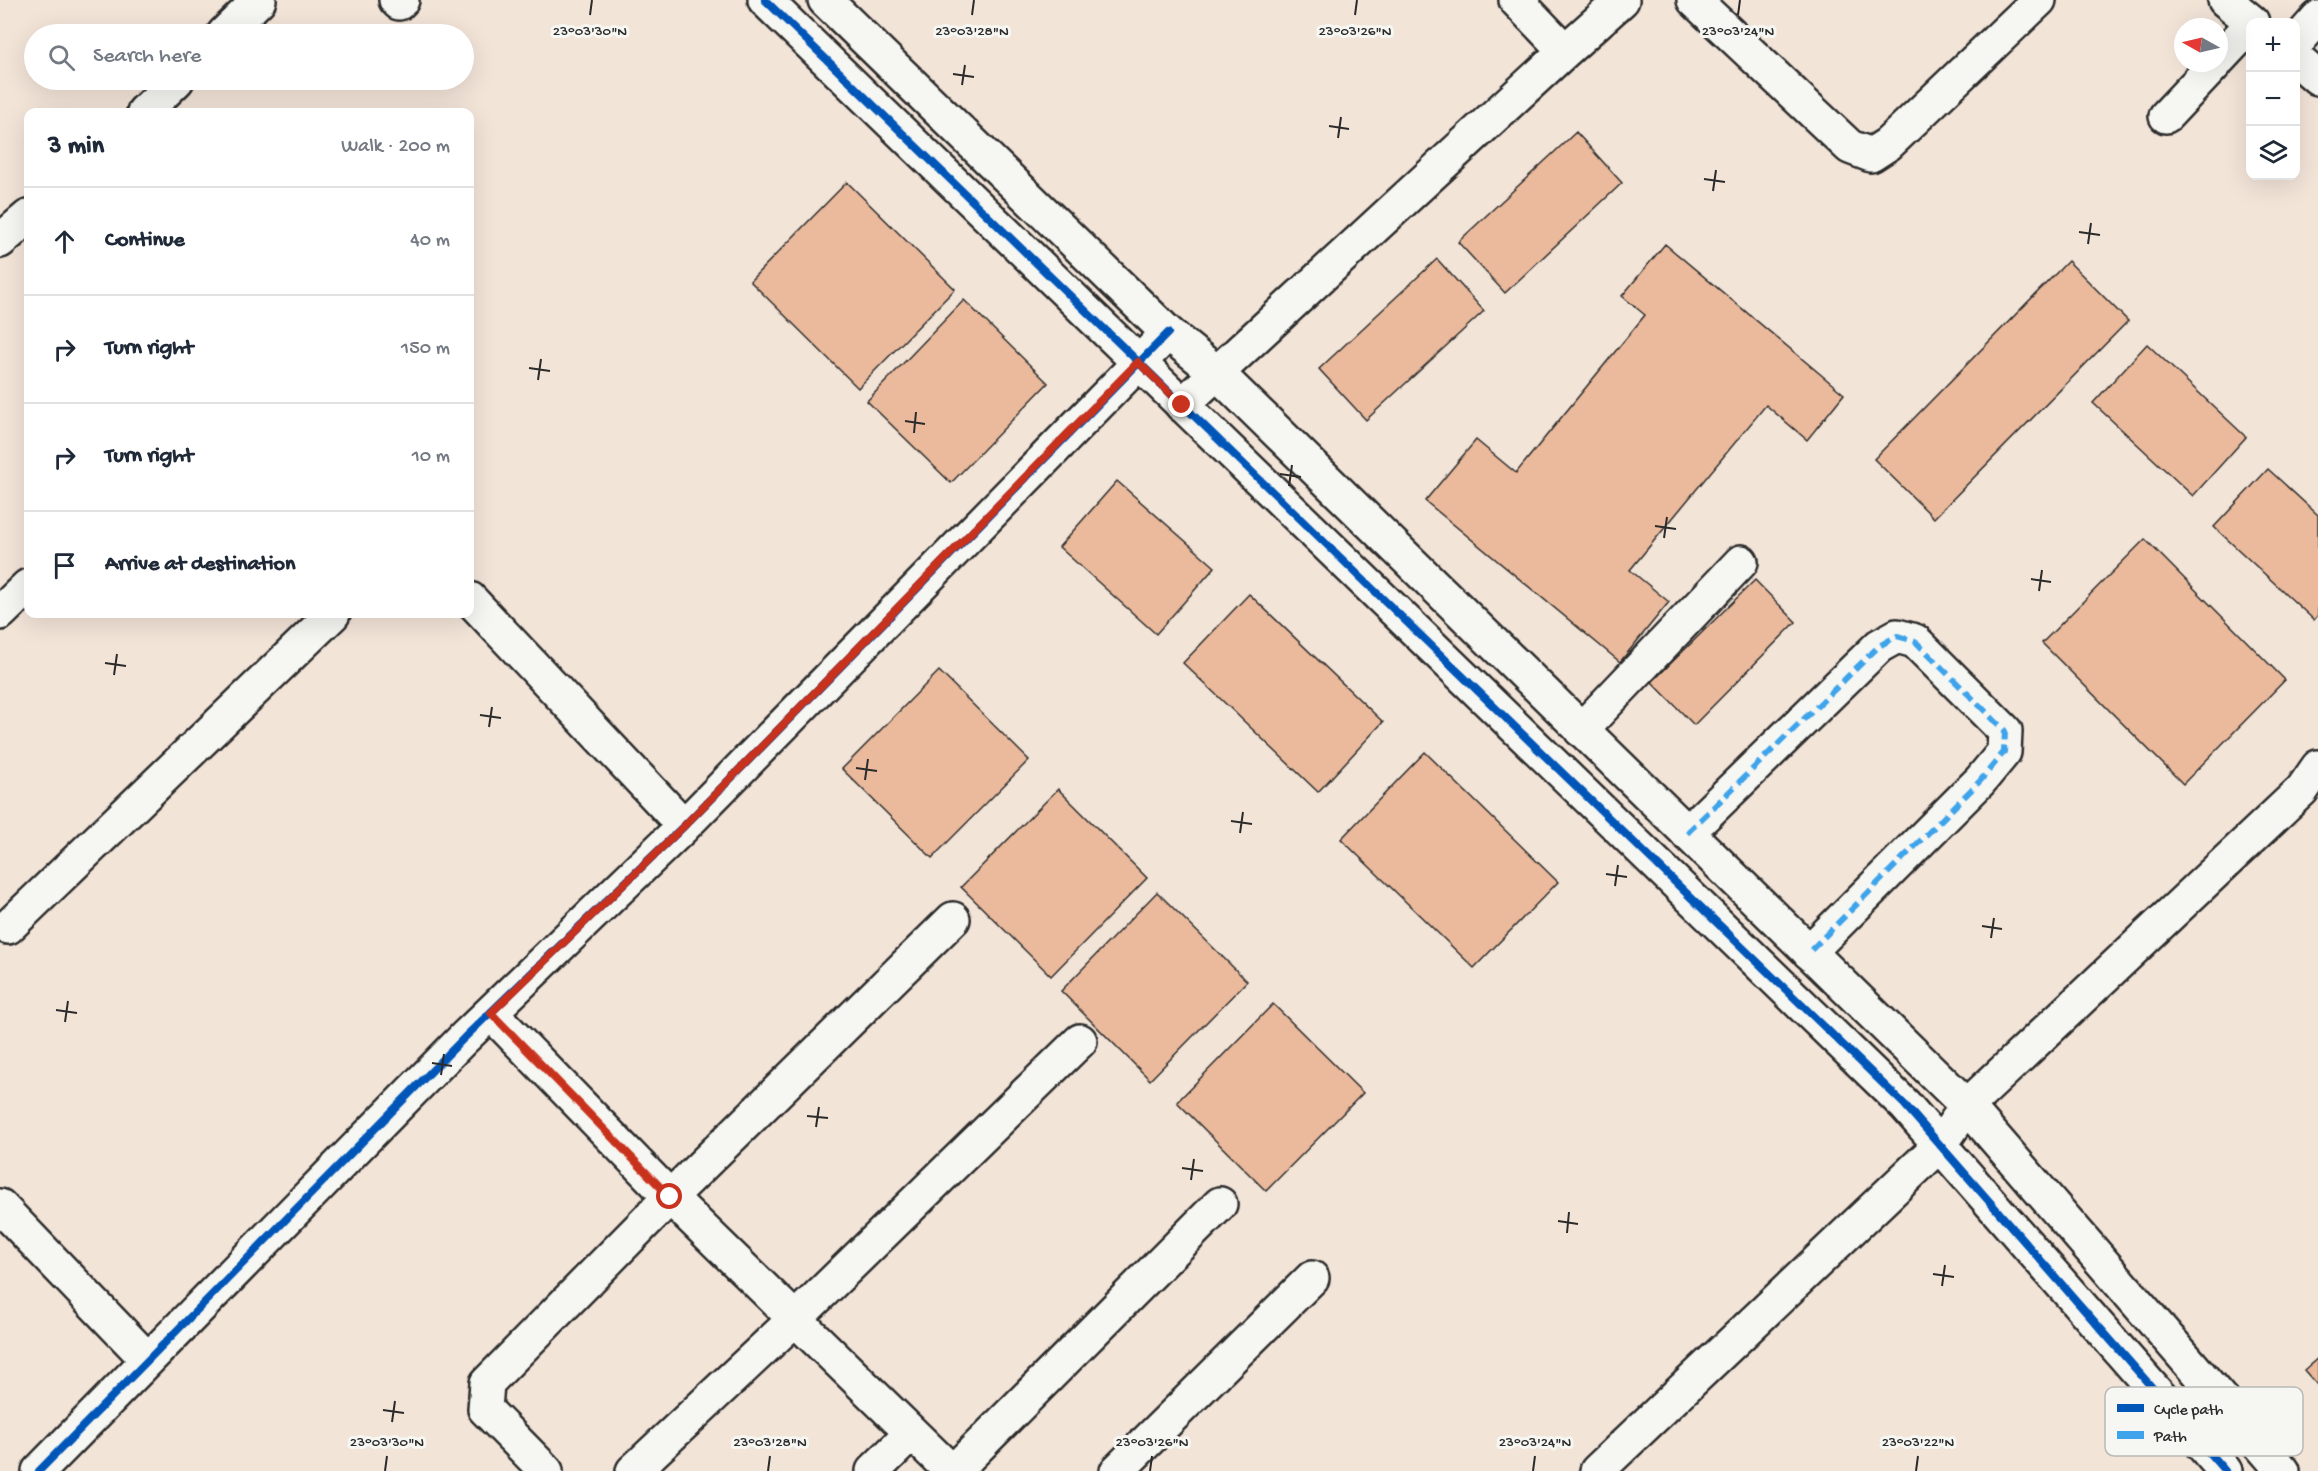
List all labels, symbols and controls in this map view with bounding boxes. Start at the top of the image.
north arrow [2174,18,2228,72]
map controls [2246,18,2300,180]
button: + [2246,18,2300,72]
text: 23°03'30"N [553,23,627,41]
text: 23°03'28"N [935,23,1009,41]
text: 23°03'26"N [1319,23,1392,41]
text: 23°03'24"N [1702,23,1774,41]
search box [24,24,474,90]
icon: search [45,41,78,74]
text: Search here [93,44,201,70]
button: − [2246,72,2300,126]
button: layers [2246,126,2300,180]
text: 3 min [48,132,104,163]
text: Walk · 200 m [341,136,450,159]
icon: ahead [48,225,81,258]
text: Continue [105,228,185,254]
text: 40 m [410,230,450,253]
icon: right [48,333,81,366]
text: Turn right [105,336,193,362]
text: 150 m [401,338,450,361]
route end [1168,391,1194,417]
icon: right [48,441,81,474]
text: Turn right [105,444,193,470]
text: 10 m [412,446,450,469]
icon: arrive [48,549,81,582]
text: Arrive at destination [105,552,295,578]
route start [656,1183,682,1209]
legend [2105,1387,2303,1456]
text: Cycle path [2154,1402,2224,1421]
text: Path [2153,1429,2187,1448]
text: 23°03'30"N [350,1434,424,1452]
text: 23°03'28"N [733,1434,807,1452]
text: 23°03'26"N [1116,1434,1189,1452]
text: 23°03'24"N [1499,1434,1571,1452]
text: 23°03'22"N [1882,1434,1955,1452]

